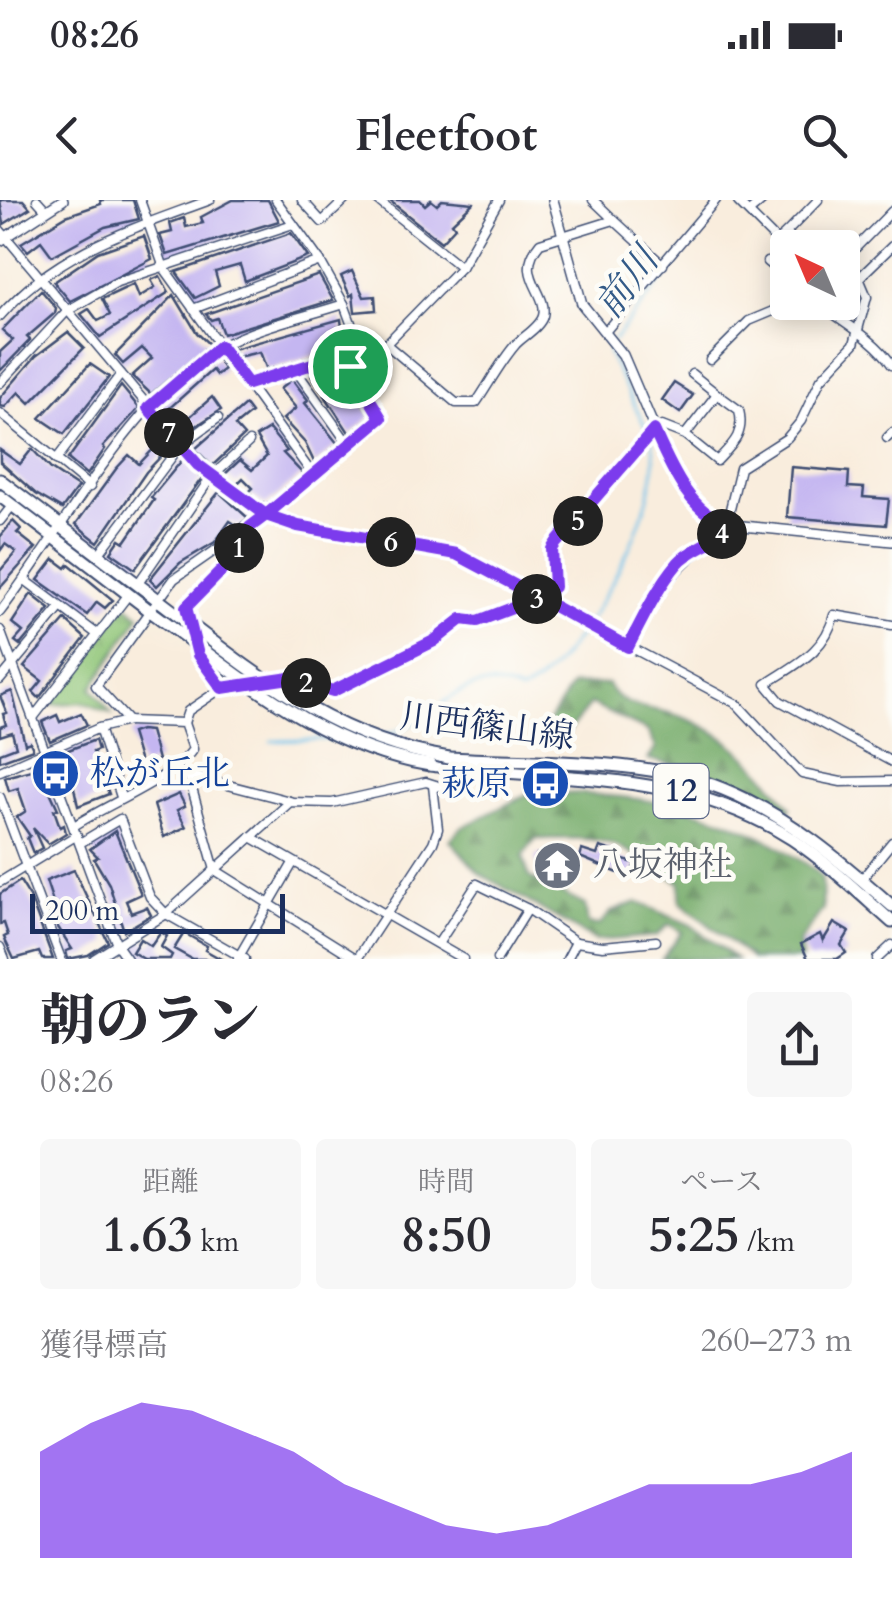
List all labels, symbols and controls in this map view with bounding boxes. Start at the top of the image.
text: 08:26 [50,9,139,61]
text: Fleetfoot [355,105,537,166]
icon: back [40,108,95,163]
icon: search [797,108,852,163]
north arrow [770,230,860,320]
map controls [770,230,860,320]
water label: 前川 [583,234,673,329]
pin [308,324,393,409]
icon: arrive [323,339,378,394]
pin: 7 [144,408,194,458]
text: 7 [162,414,176,452]
pin: 5 [553,496,603,546]
text: 5 [571,502,585,540]
pin: 4 [697,509,747,559]
text: 4 [715,515,729,553]
pin: 6 [366,517,416,567]
pin: 1 [214,523,264,573]
text: 6 [384,523,398,561]
text: 1 [232,529,246,567]
pin: 3 [512,574,562,624]
text: 3 [530,580,544,618]
pin: 2 [281,658,331,708]
text: 2 [299,664,313,702]
street label: 川西篠山線 [397,693,577,761]
bus stop icon: 松が丘北 [29,748,81,800]
place label: 松が丘北 [90,750,230,798]
bus stop icon: 萩原 [520,758,572,810]
place label: 萩原 [441,760,511,808]
road number: 12 [654,764,708,818]
temple icon: 八坂神社 [532,839,584,891]
place label: 八坂神社 [593,841,733,889]
scale bar [30,889,285,934]
text: 200 m [45,892,119,930]
text: 朝のラン [40,985,260,1059]
button: share [747,992,852,1097]
text: 08:26 [40,1060,114,1104]
text: 距離 [142,1163,198,1201]
text: 時間 [418,1163,474,1201]
text: ペース [680,1163,763,1201]
text: 1.63 [102,1201,193,1269]
text: 8:50 [400,1201,492,1269]
text: 5:25 [648,1201,740,1269]
text: km [193,1223,239,1261]
text: /km [740,1223,795,1261]
text: 260–273 m [700,1319,852,1363]
text: 獲得標高 [40,1324,168,1368]

